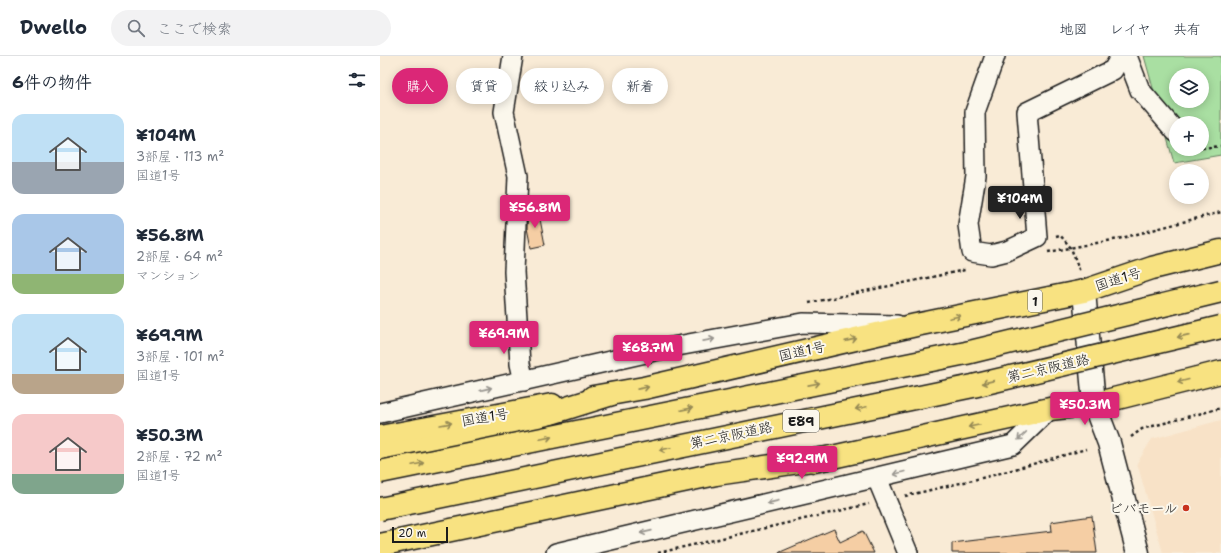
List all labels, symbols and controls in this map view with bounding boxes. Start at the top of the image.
search box [111,10,391,46]
text: Dwello [20,15,87,40]
icon: search [125,17,147,39]
text: ここで検索 [157,19,232,39]
text: 地図 [1060,20,1088,38]
text: レイヤ [1110,20,1151,38]
text: 共有 [1173,20,1201,38]
chip: 購入 [392,68,448,104]
chip: 賃貸 [456,68,512,104]
chip: 絞り込み [520,68,604,104]
chip: 新着 [612,68,668,104]
map controls [1169,68,1209,204]
button: layers [1169,68,1209,108]
icon: filters [346,69,368,91]
text: 6件の物件 [12,71,92,93]
button: + [1169,116,1209,156]
text: ¥104M [136,124,196,146]
icon: home [44,130,92,178]
text: 3部屋 · 113 m² [136,148,224,165]
button: − [1169,164,1209,204]
text: 国道1号 [136,167,180,184]
pin: ¥104M [992,186,1048,220]
text: ¥104M [997,190,1043,207]
pin: ¥56.8M [502,195,568,229]
text: ¥56.8M [509,199,561,216]
text: ¥56.8M [136,224,204,246]
icon: home [44,230,92,278]
text: 2部屋 · 64 m² [136,248,223,265]
street label: 国道1号 [1092,263,1144,295]
text: マンション [136,267,200,284]
road number: 1 [1028,290,1042,312]
one-way arrow [948,313,961,321]
pin: ¥69.9M [471,321,537,355]
text: ¥69.9M [136,324,203,346]
text: ¥69.9M [478,325,530,342]
icon: home [44,330,92,378]
one-way arrow [1177,332,1190,340]
pin: ¥68.7M [615,335,681,369]
one-way arrow [702,336,715,344]
one-way arrow [844,336,857,343]
street label: 国道1号 [777,337,827,365]
text: ¥68.7M [622,339,674,356]
text: 3部屋 · 101 m² [136,348,224,365]
street label: 第二京阪道路 [1005,350,1091,386]
text: 国道1号 [136,367,180,384]
one-way arrow [1177,378,1190,386]
one-way arrow [807,379,820,387]
one-way arrow [982,379,995,386]
one-way arrow [636,383,649,391]
one-way arrow [479,385,492,393]
pin: ¥50.3M [1052,392,1118,426]
text: ¥50.3M [1059,396,1111,413]
street label: 国道1号 [460,404,510,430]
one-way arrow [680,405,693,413]
one-way arrow [855,405,868,413]
road number: E89 [783,410,819,432]
street label: 第二京阪道路 [688,417,774,453]
one-way arrow [439,420,452,428]
one-way arrow [968,422,981,430]
text: ¥50.3M [136,424,203,446]
icon: home [44,430,92,478]
one-way arrow [1017,431,1027,441]
one-way arrow [539,434,552,442]
one-way arrow [659,445,672,453]
pin: ¥92.9M [769,446,835,480]
text: 2部屋 · 72 m² [136,448,222,465]
text: ¥92.9M [776,450,828,467]
one-way arrow [411,460,424,468]
text: 国道1号 [136,467,180,484]
one-way arrow [893,469,906,477]
one-way arrow [767,499,780,507]
place label: ビバモール [1109,499,1178,517]
marker: ビバモール [1181,503,1191,513]
scale bar [392,525,448,544]
text: 20 m [398,526,426,541]
one-way arrow [640,529,653,536]

